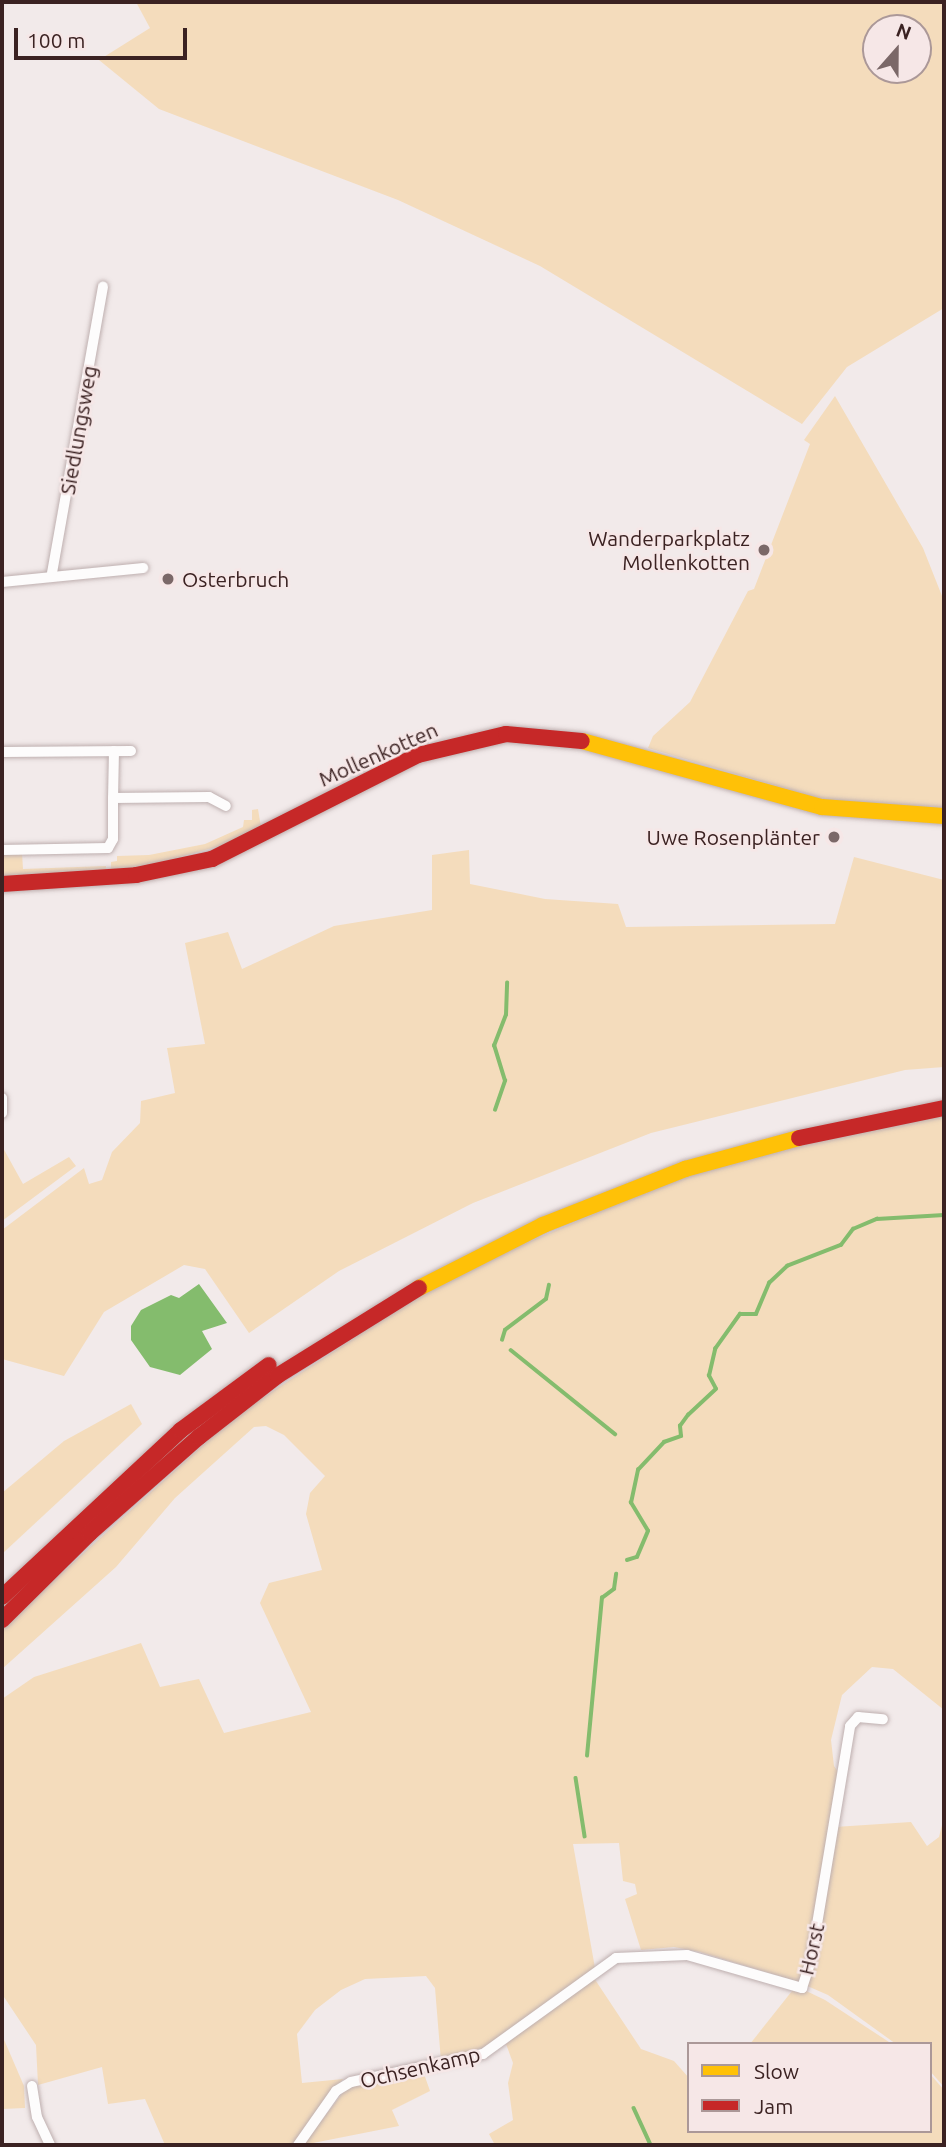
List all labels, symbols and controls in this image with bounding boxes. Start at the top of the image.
scale bar [18,14,191,58]
north arrow [862,14,932,84]
text: N [893,18,914,44]
text: 100 m [27,28,85,52]
street label: Siedlungsweg [54,364,102,496]
place label: Wanderparkplatz Mollenkotten [588,525,750,575]
marker: Wanderparkplatz Mollenkotten [756,542,772,558]
place label: Osterbruch [182,566,289,592]
marker: Osterbruch [160,571,176,587]
street label: Mollenkotten [315,717,441,791]
place label: Uwe Rosenplänter [647,824,820,850]
marker: Uwe Rosenplänter [826,829,842,845]
street label: Horst [793,1921,829,1977]
street label: Ochsenkamp [357,2041,483,2093]
legend [687,2042,932,2133]
text: Slow [754,2059,799,2083]
text: Jam [754,2094,793,2118]

